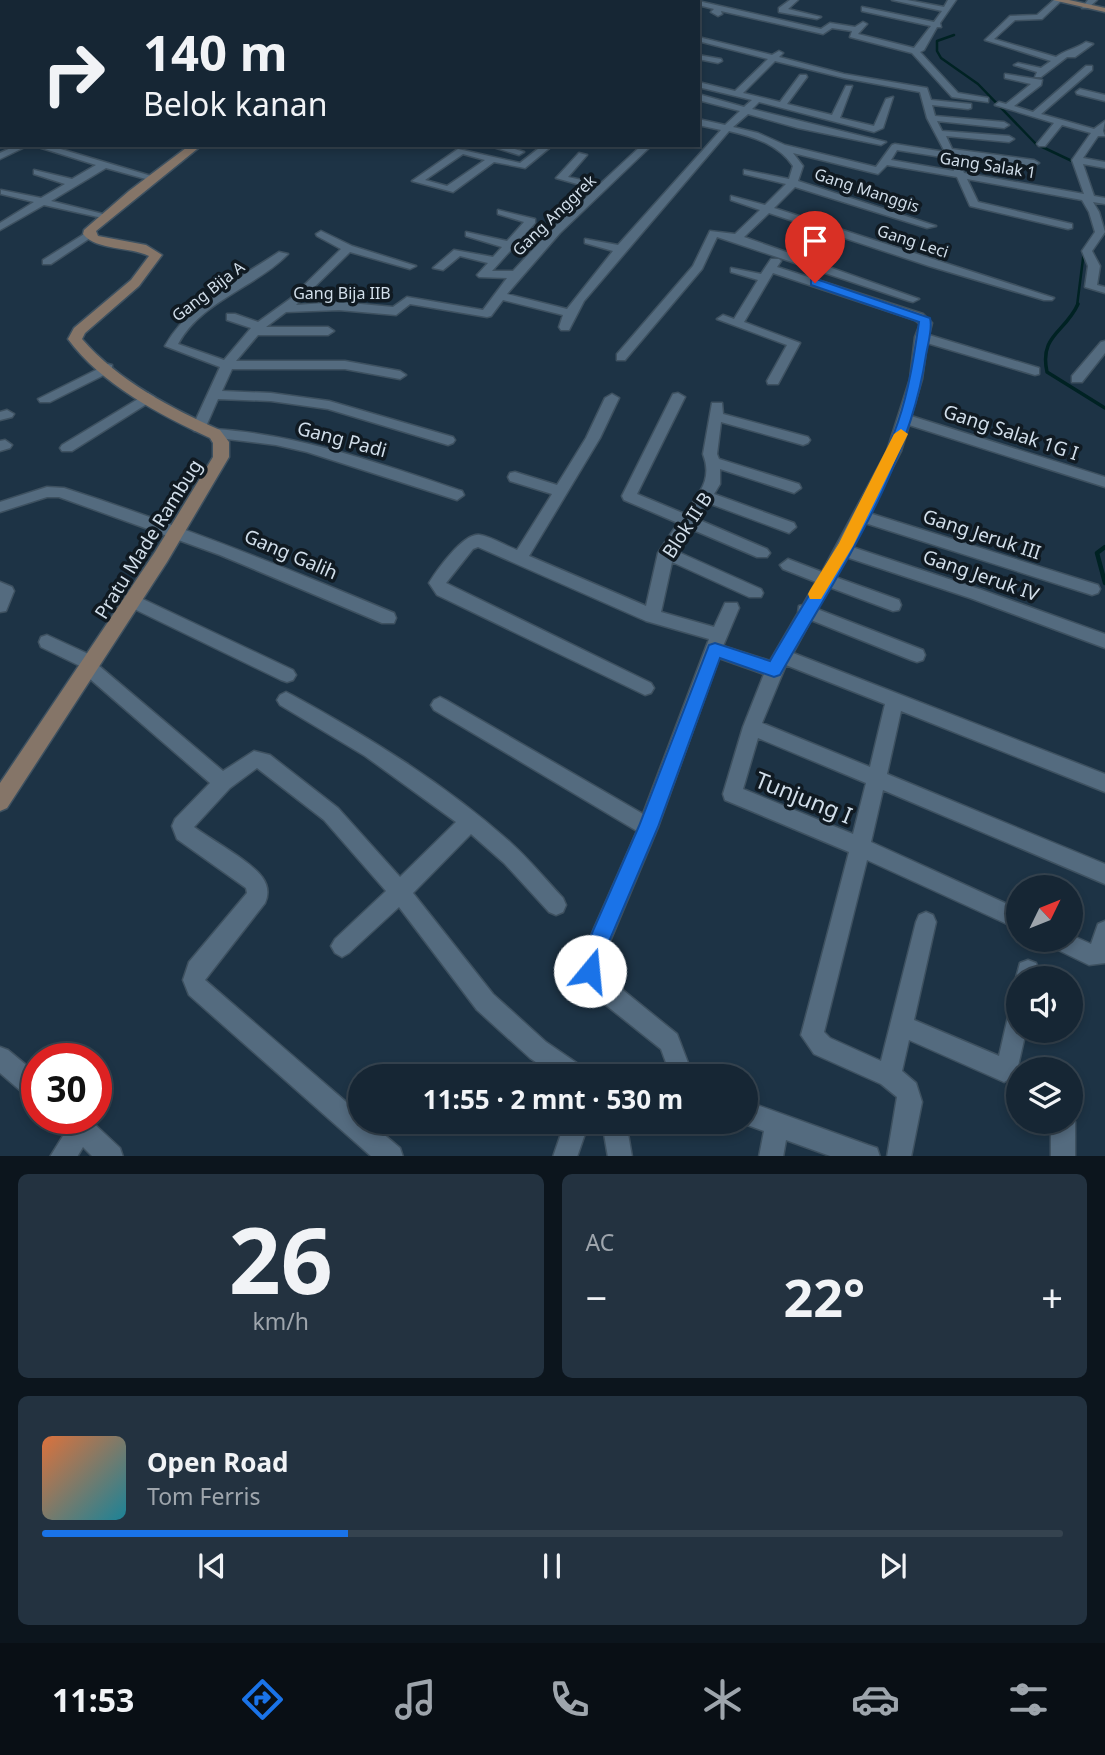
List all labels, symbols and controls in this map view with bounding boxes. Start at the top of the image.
text: 140 m [143,19,288,85]
icon: right [28,28,119,119]
text: Belok kanan [143,82,327,125]
street label: Gang Salak 1 [938,147,1038,183]
street label: Gang Manggis [812,163,922,217]
street label: Gang Anggrek [507,169,601,260]
pin [785,211,845,283]
street label: Gang Leci [875,219,951,263]
icon: arrive [796,222,834,260]
street label: Gang Bija A [167,255,249,326]
street label: Gang Bija IIB [293,282,391,304]
street label: Gang Salak 1G I [940,398,1082,466]
street label: Gang Padi [294,415,390,463]
street label: Pratu Made Rambug [88,454,208,624]
street label: Blok II B [656,487,718,563]
street label: Gang Jeruk III [920,503,1044,565]
street label: Gang Galih [240,523,342,585]
street label: Gang Jeruk IV [919,543,1043,607]
street label: Tunjung I [751,763,857,831]
north arrow [1006,875,1083,952]
map controls [1006,875,1083,1134]
position arrow [553,934,627,1008]
button: sound [1006,966,1083,1043]
speed limit sign: 30 [21,1043,112,1134]
button: layers [1006,1057,1083,1134]
text: 11:55 · 2 mnt · 530 m [423,1081,683,1117]
text: 26 [229,1197,333,1321]
text: AC [586,1226,614,1258]
text: 22° [783,1261,865,1332]
text: − [586,1271,607,1323]
text: + [1041,1271,1063,1323]
text: km/h [252,1305,309,1337]
text: Open Road [147,1444,289,1480]
text: Tom Ferris [147,1480,260,1512]
icon: previous [193,1547,231,1585]
icon: pause [533,1547,571,1585]
icon: next [874,1547,912,1585]
icon: directions [238,1675,287,1724]
icon: music [391,1675,440,1724]
icon: phone [545,1675,594,1724]
icon: climate [698,1675,747,1724]
icon: car [851,1675,900,1724]
icon: filters [1004,1675,1053,1724]
text: 11:53 [52,1678,134,1721]

